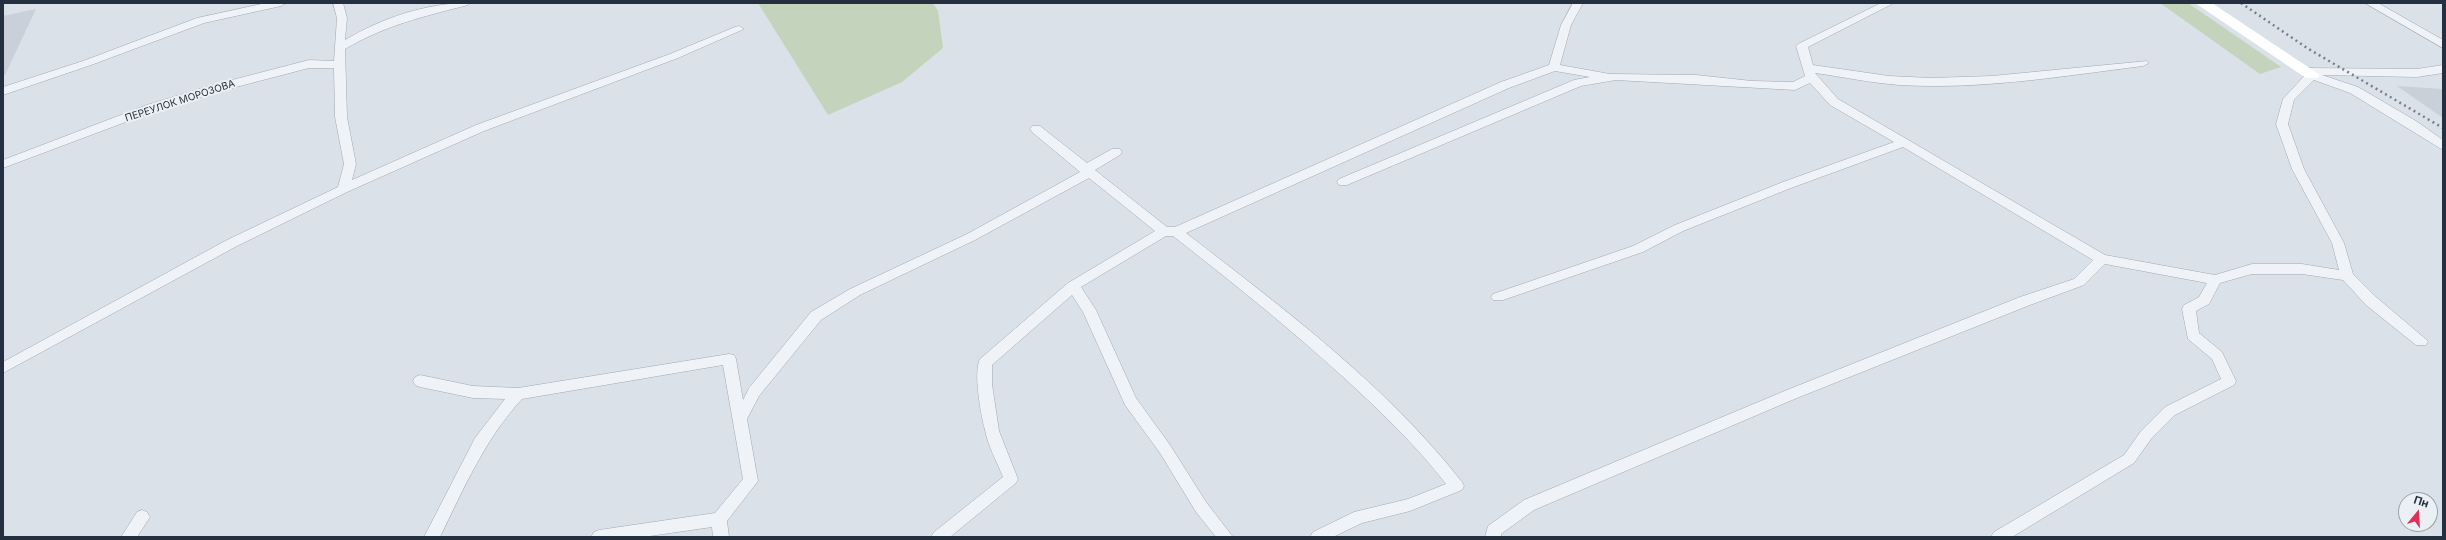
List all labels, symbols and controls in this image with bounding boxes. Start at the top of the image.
street label: ПЕРЕУЛОК МОРОЗОВА [124,78,236,124]
north arrow [2398,492,2438,532]
text: Пн [2412,493,2431,511]

